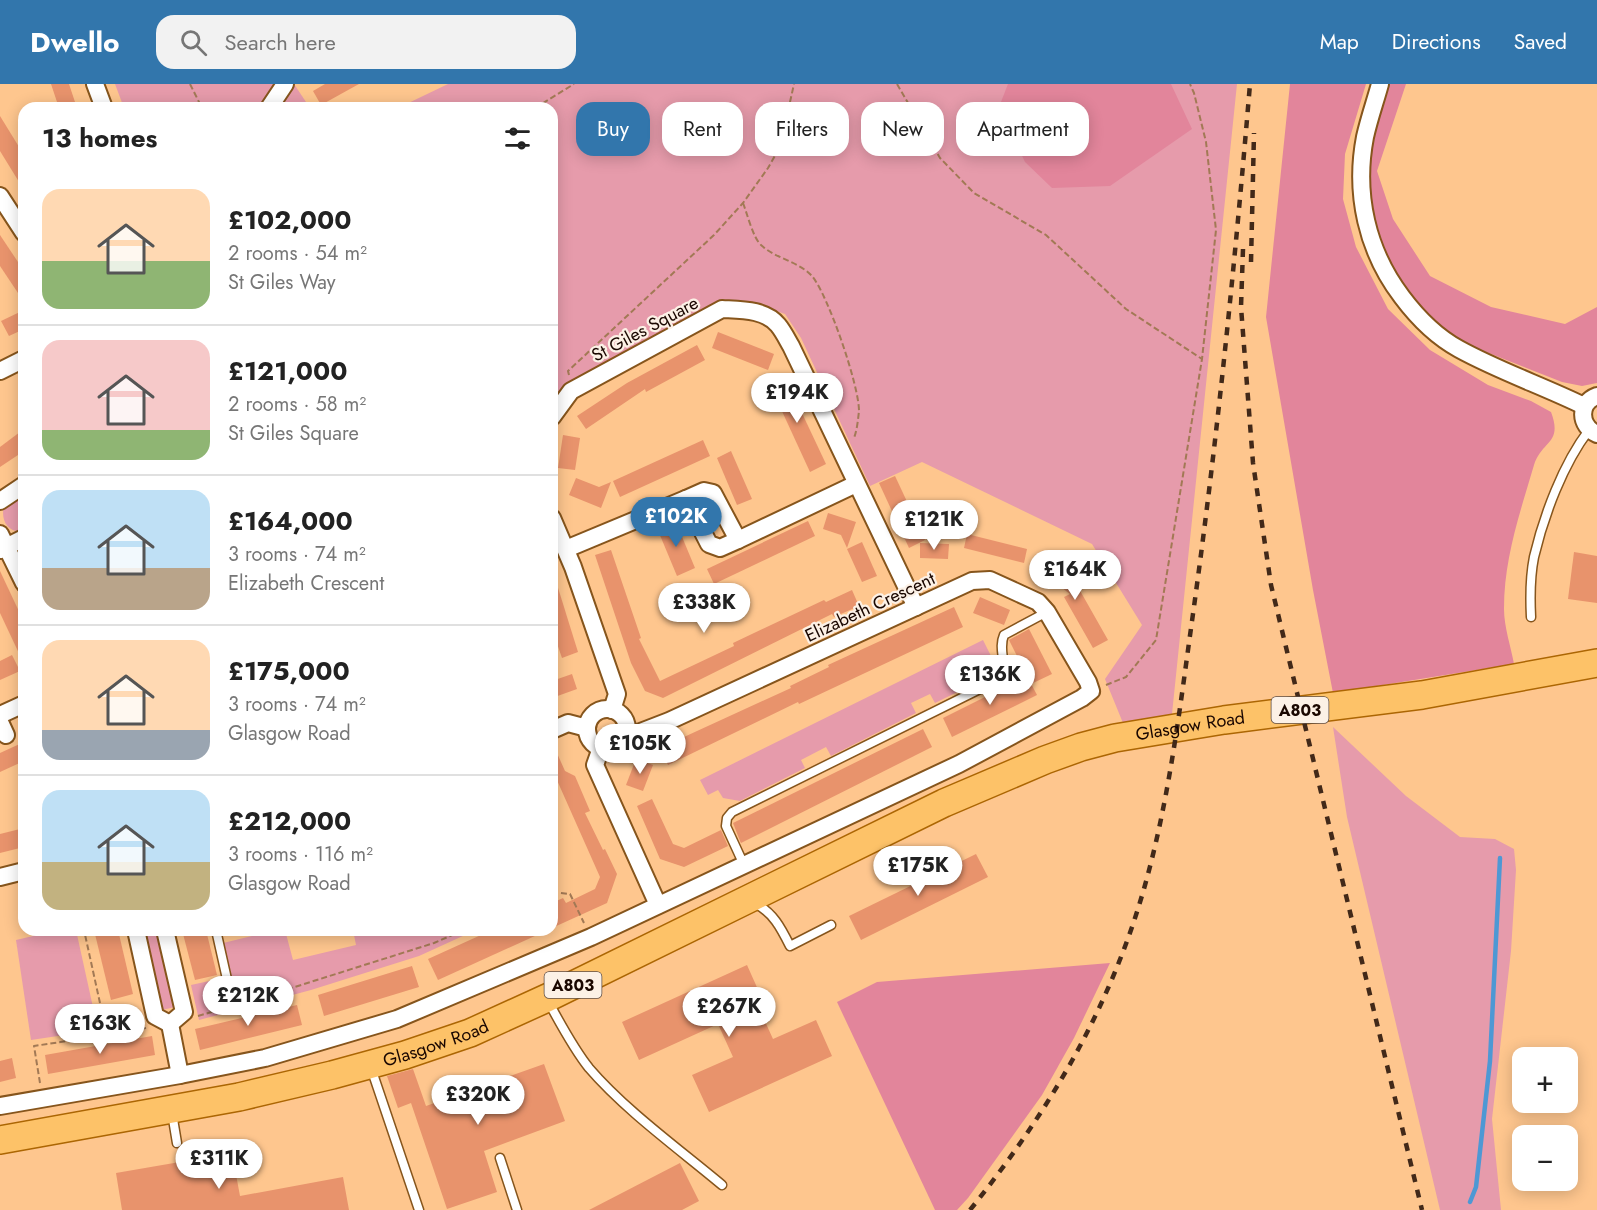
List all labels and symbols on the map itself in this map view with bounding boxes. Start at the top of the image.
street label: St Giles Square [587,290,703,368]
pin: £194K [755,373,839,424]
pin: £102K [634,497,718,548]
pin: £121K [892,500,976,551]
pin: £164K [1033,550,1117,601]
street label: Elizabeth Crescent [801,565,940,649]
pin: £338K [662,583,746,634]
pin: £136K [948,655,1032,706]
road number: A803 [1272,697,1328,723]
street label: Glasgow Road [1134,704,1246,747]
pin: £105K [598,724,682,775]
pin: £175K [876,846,960,897]
road number: A803 [544,972,602,998]
pin: £212K [206,976,290,1027]
pin: £267K [687,987,771,1038]
pin: £163K [58,1004,142,1055]
street label: Glasgow Road [380,1013,493,1073]
pin: £320K [436,1075,520,1126]
pin: £311K [177,1139,261,1190]

